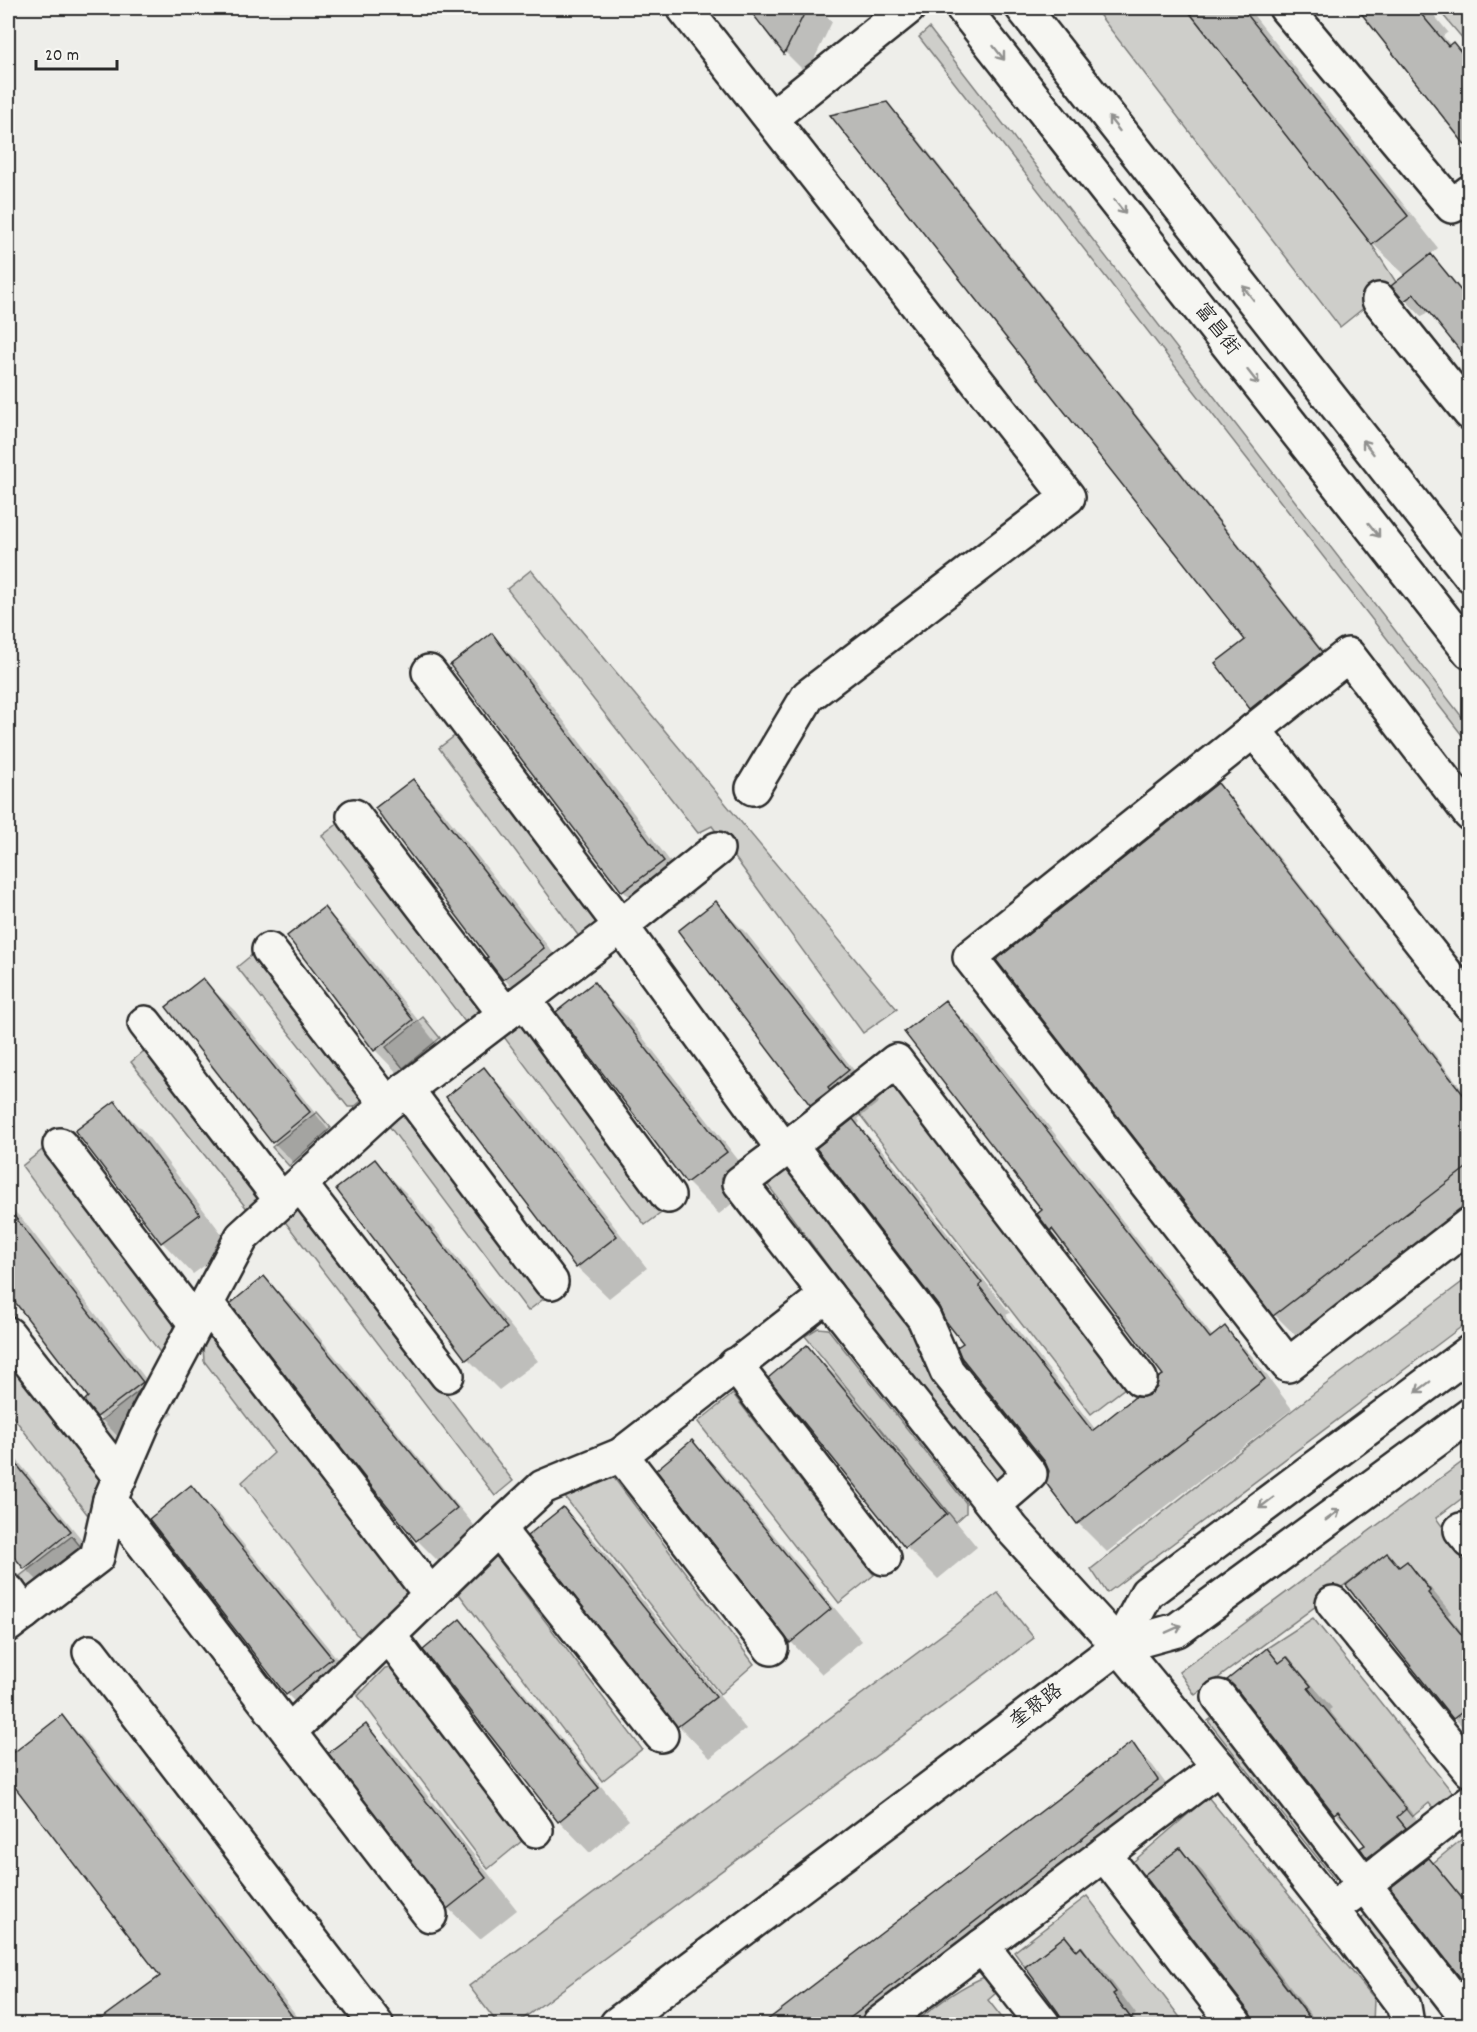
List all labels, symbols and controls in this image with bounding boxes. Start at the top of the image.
scale bar [36,33,117,71]
text: 20 m [45,44,79,69]
one-way arrow [993,45,1006,61]
one-way arrow [1108,116,1121,132]
one-way arrow [1113,199,1126,215]
one-way arrow [1241,286,1254,302]
street label: 富昌街 [1186,298,1246,362]
one-way arrow [1247,368,1260,384]
one-way arrow [1362,439,1375,455]
one-way arrow [1367,522,1380,538]
one-way arrow [1415,1380,1431,1393]
one-way arrow [1259,1497,1275,1510]
one-way arrow [1324,1509,1340,1522]
one-way arrow [1165,1623,1183,1634]
street label: 奎聚路 [1005,1677,1070,1736]

